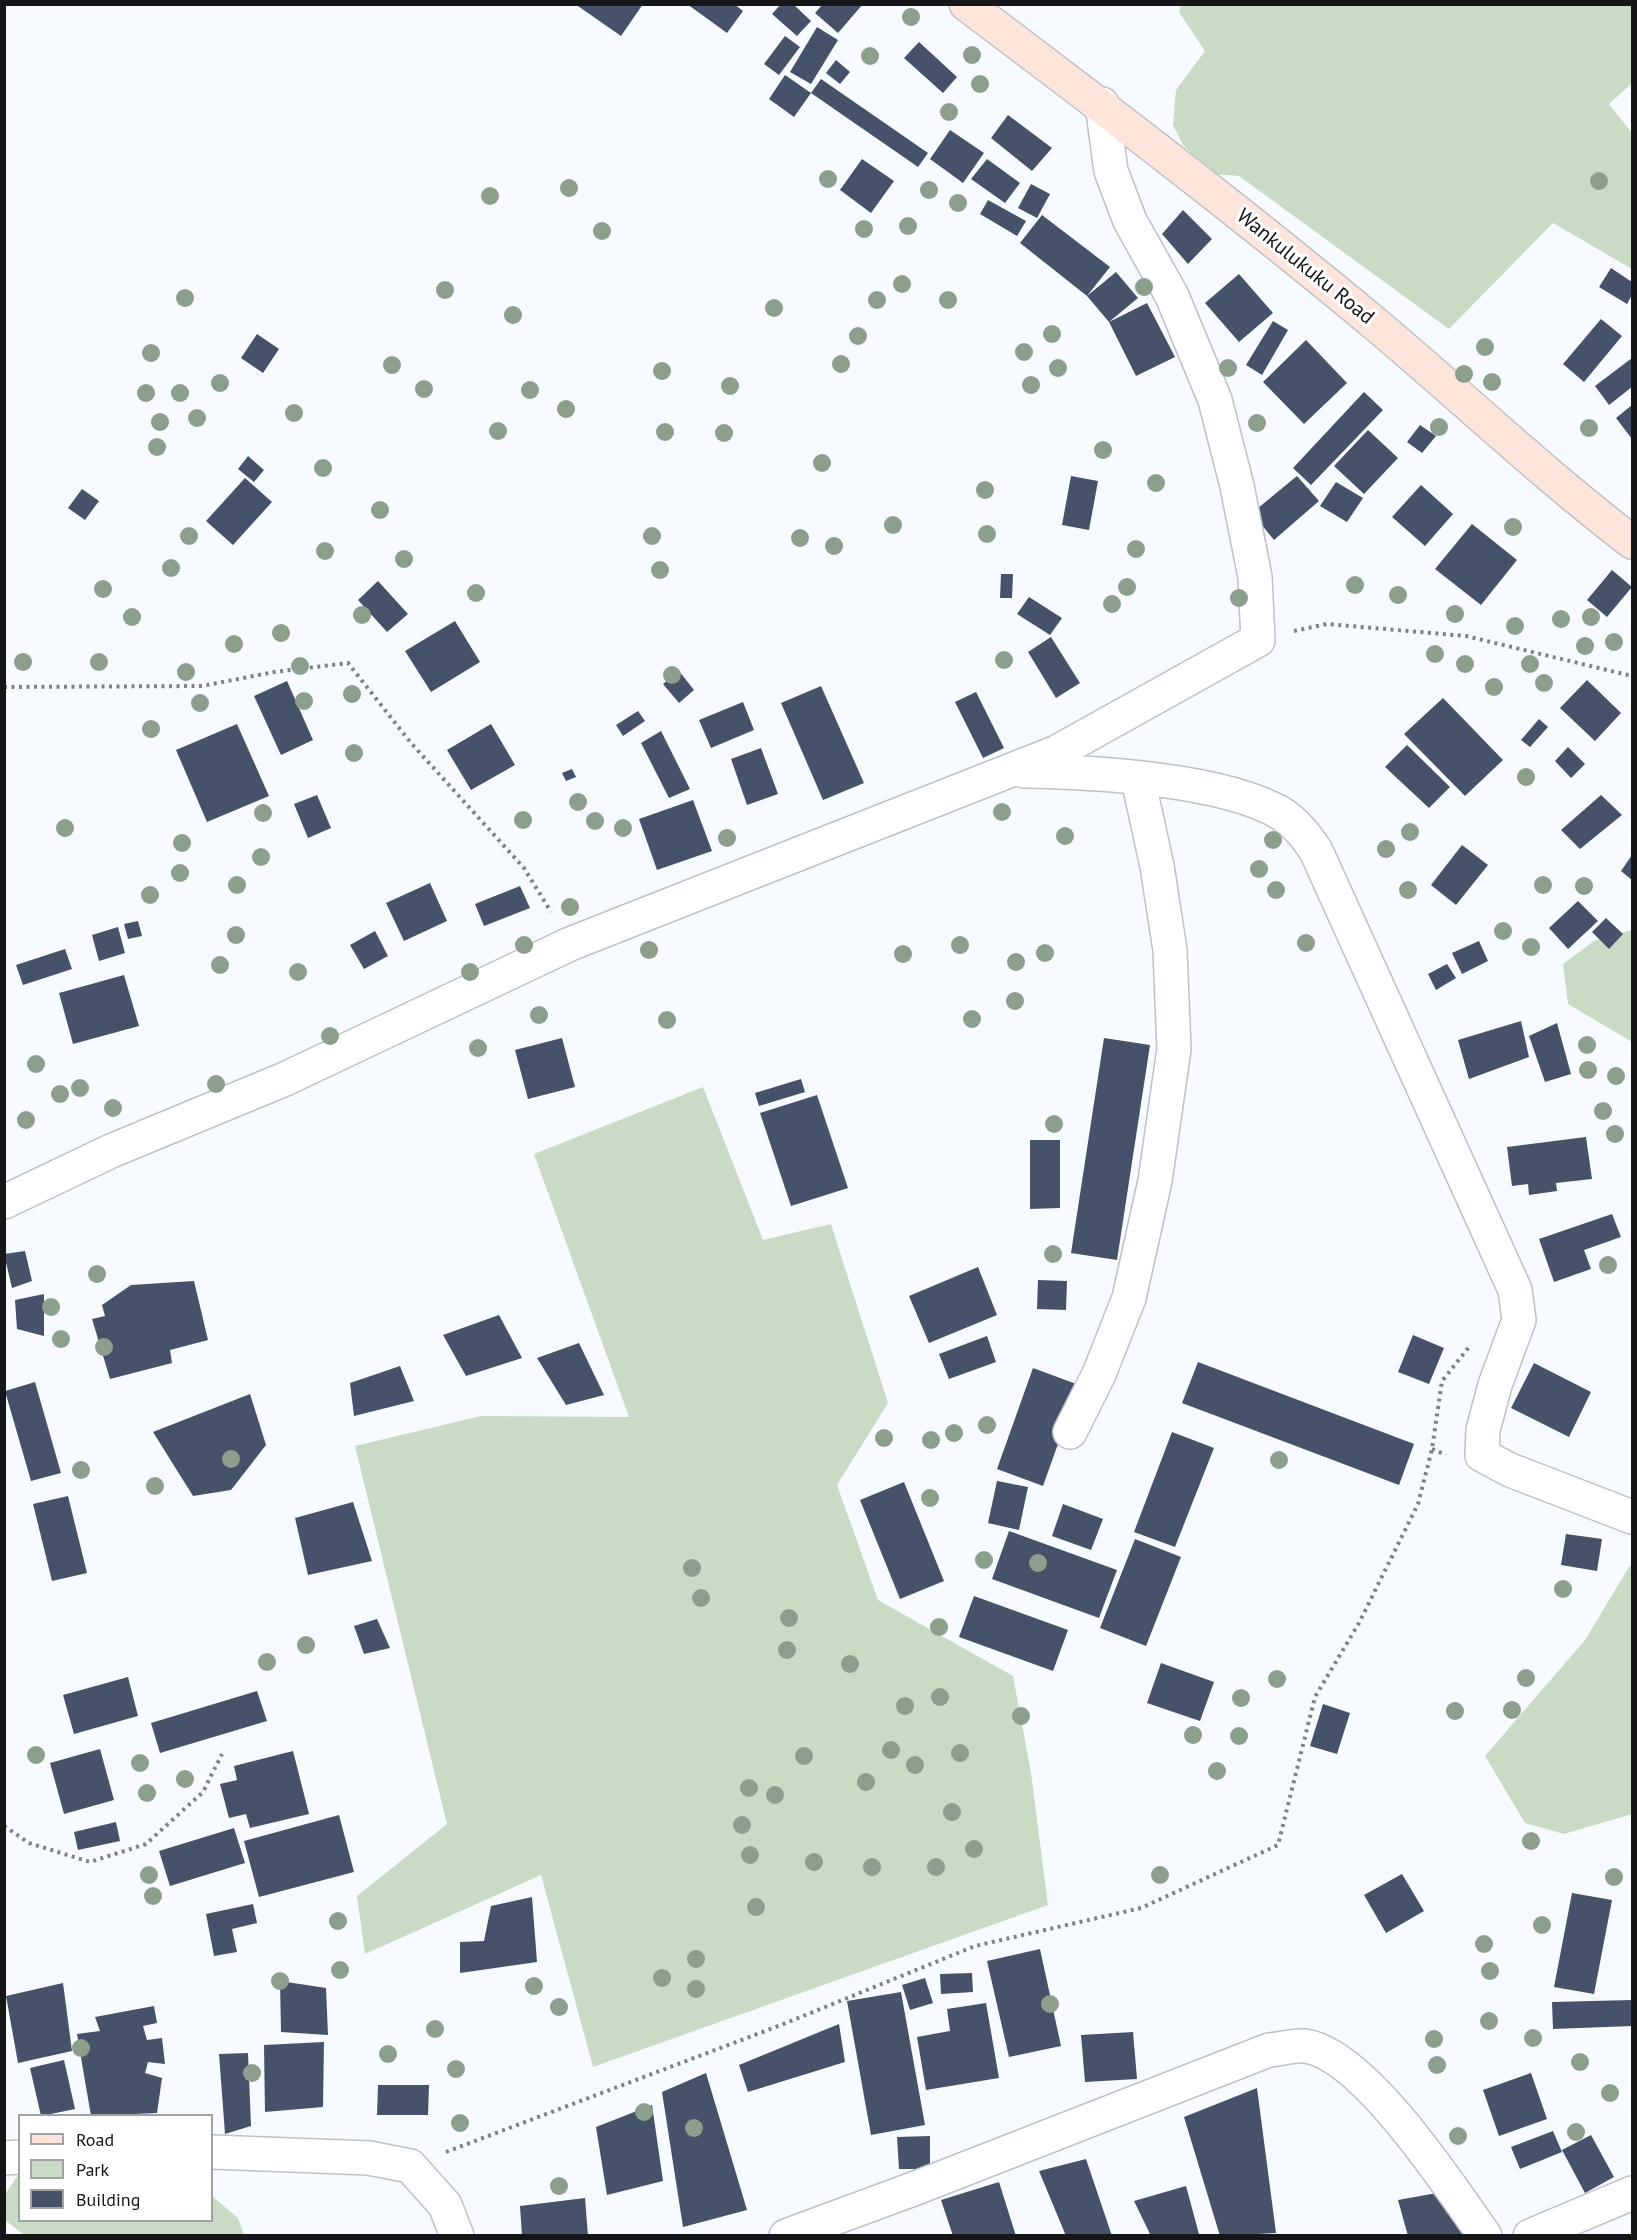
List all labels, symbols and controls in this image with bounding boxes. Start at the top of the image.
street label: Wankulukuku Road [1231,204,1379,330]
legend [18,2114,213,2222]
text: Road [76,2128,114,2151]
text: Park [76,2158,109,2181]
text: Building [76,2188,140,2211]

